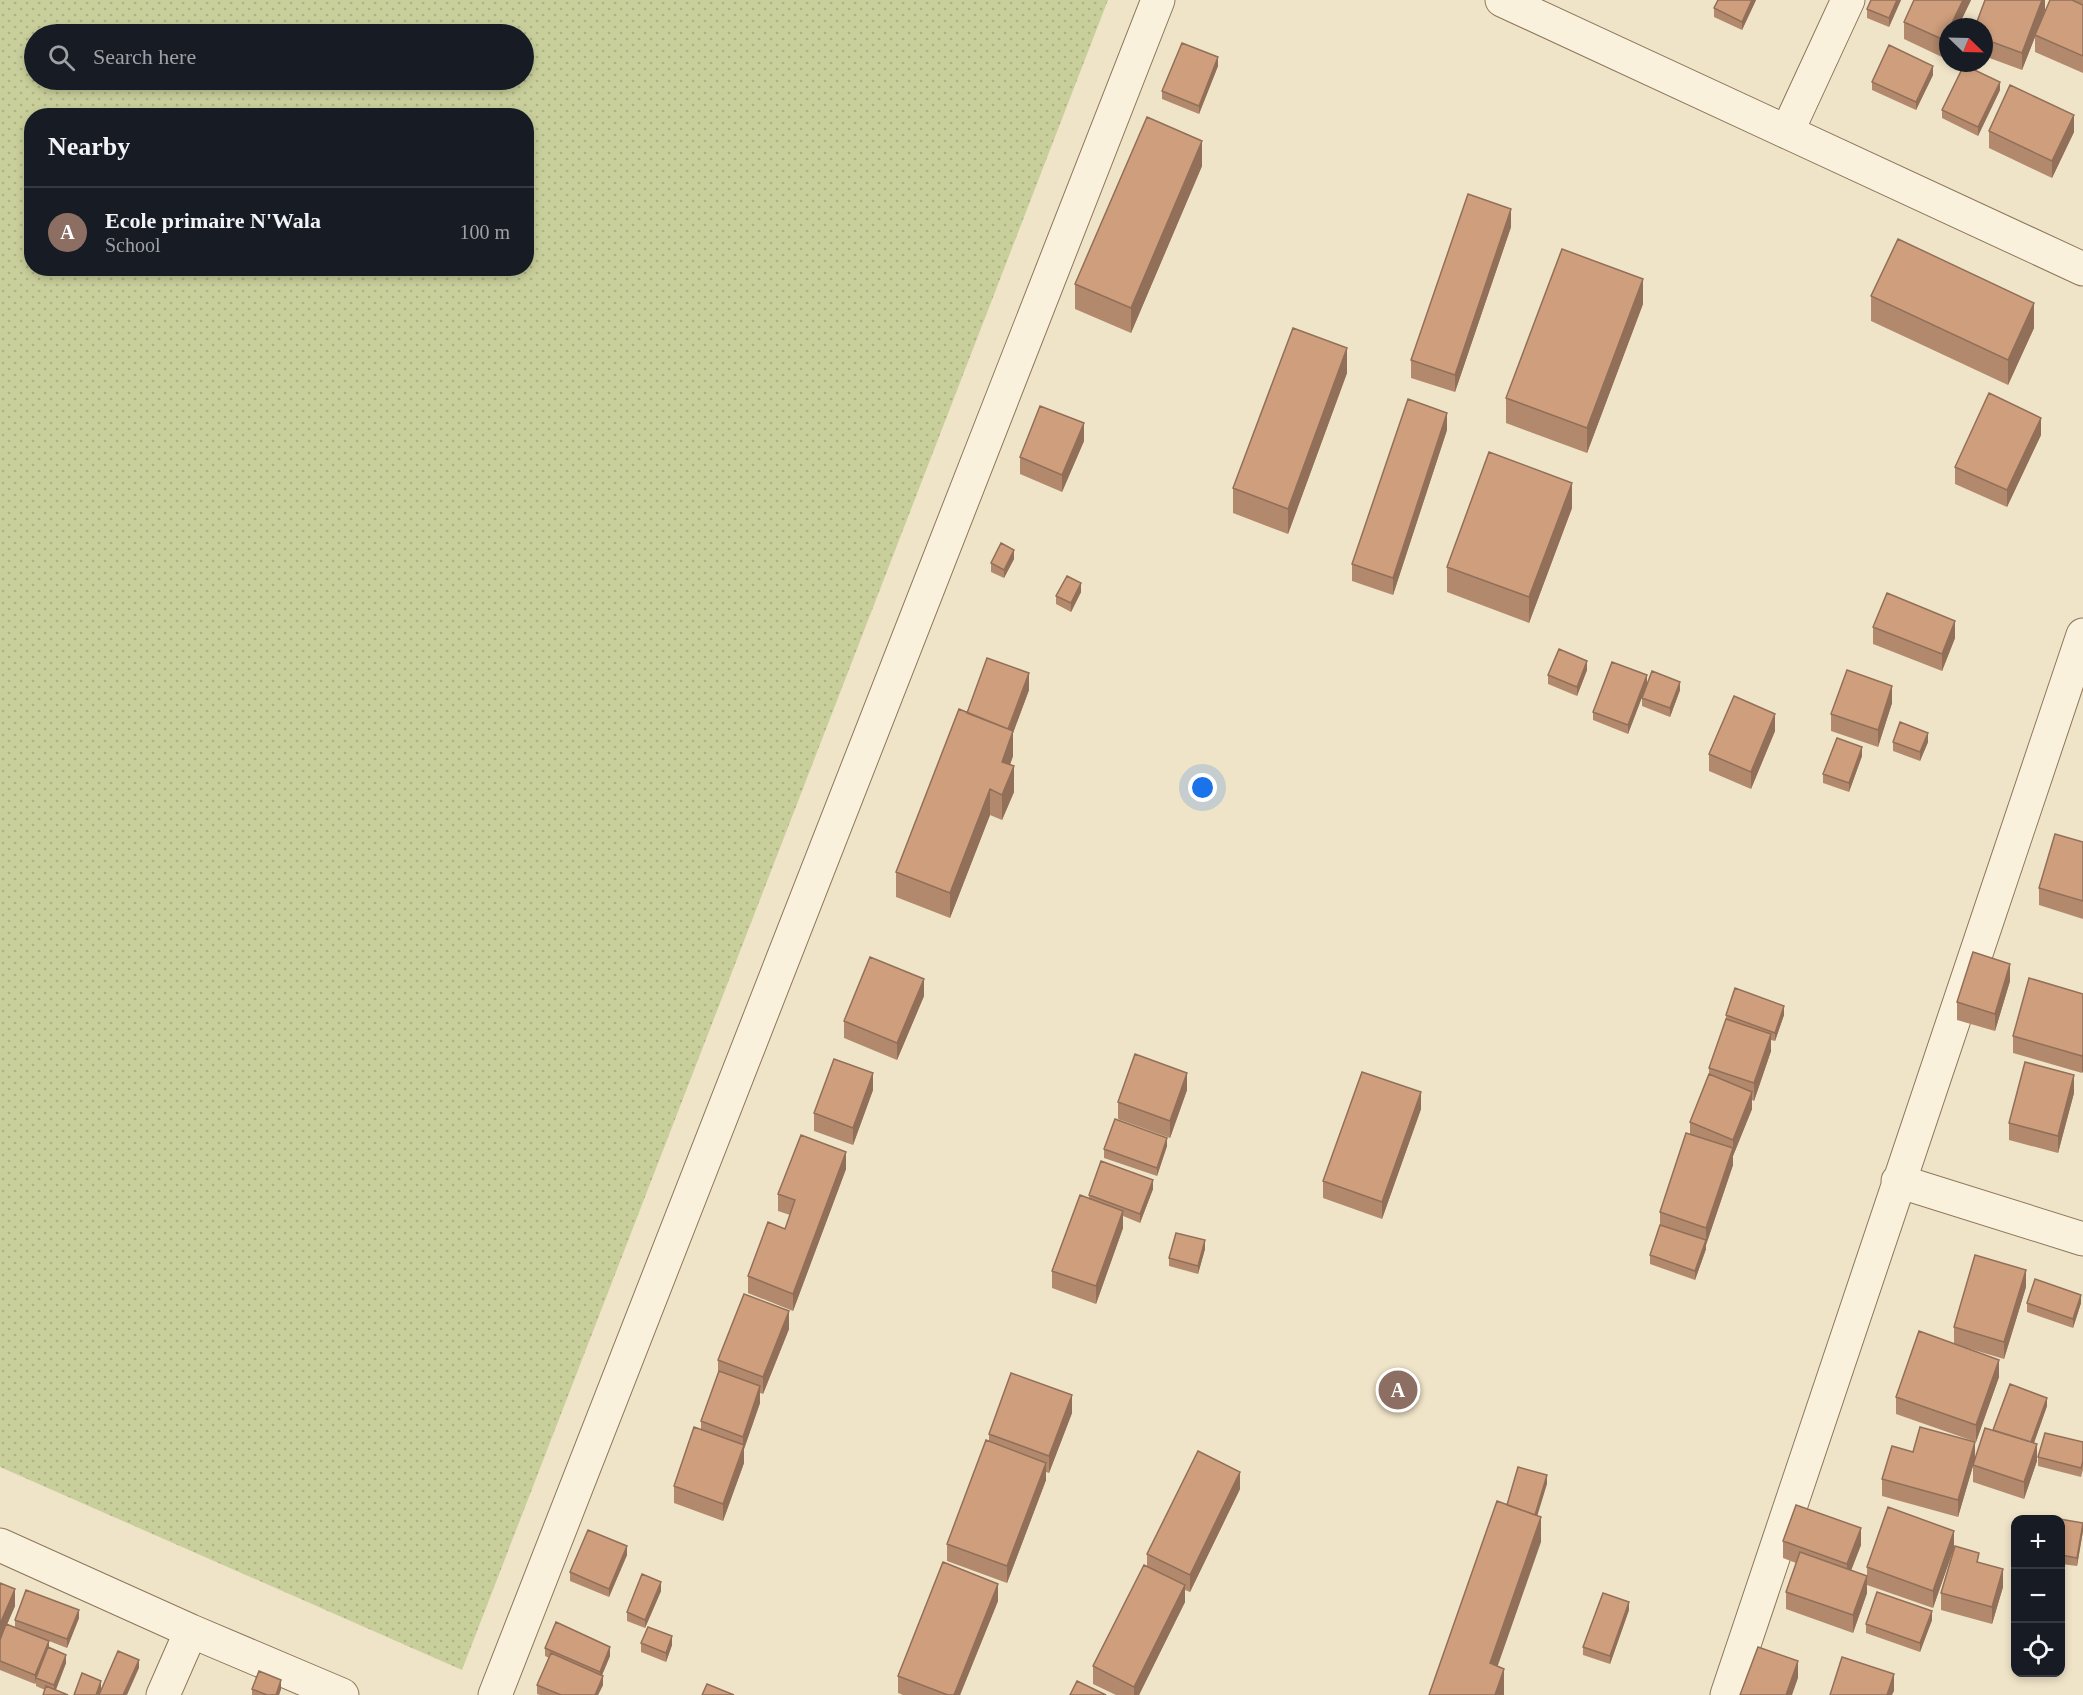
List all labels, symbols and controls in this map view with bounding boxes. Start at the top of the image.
north arrow [1939,18,1993,72]
search box [24,24,534,90]
icon: search [45,41,78,74]
text: Search here [93,44,196,69]
text: Nearby [48,132,130,161]
text: Ecole primaire N'Wala [105,208,321,233]
text: A [60,221,75,243]
text: 100 m [459,221,510,243]
text: School [105,234,161,256]
your location [1188,773,1217,802]
pin: A [1378,1368,1418,1412]
map controls [2011,1515,2065,1677]
button: + [2011,1515,2065,1569]
button: − [2011,1569,2065,1623]
button: locate [2011,1623,2065,1677]

